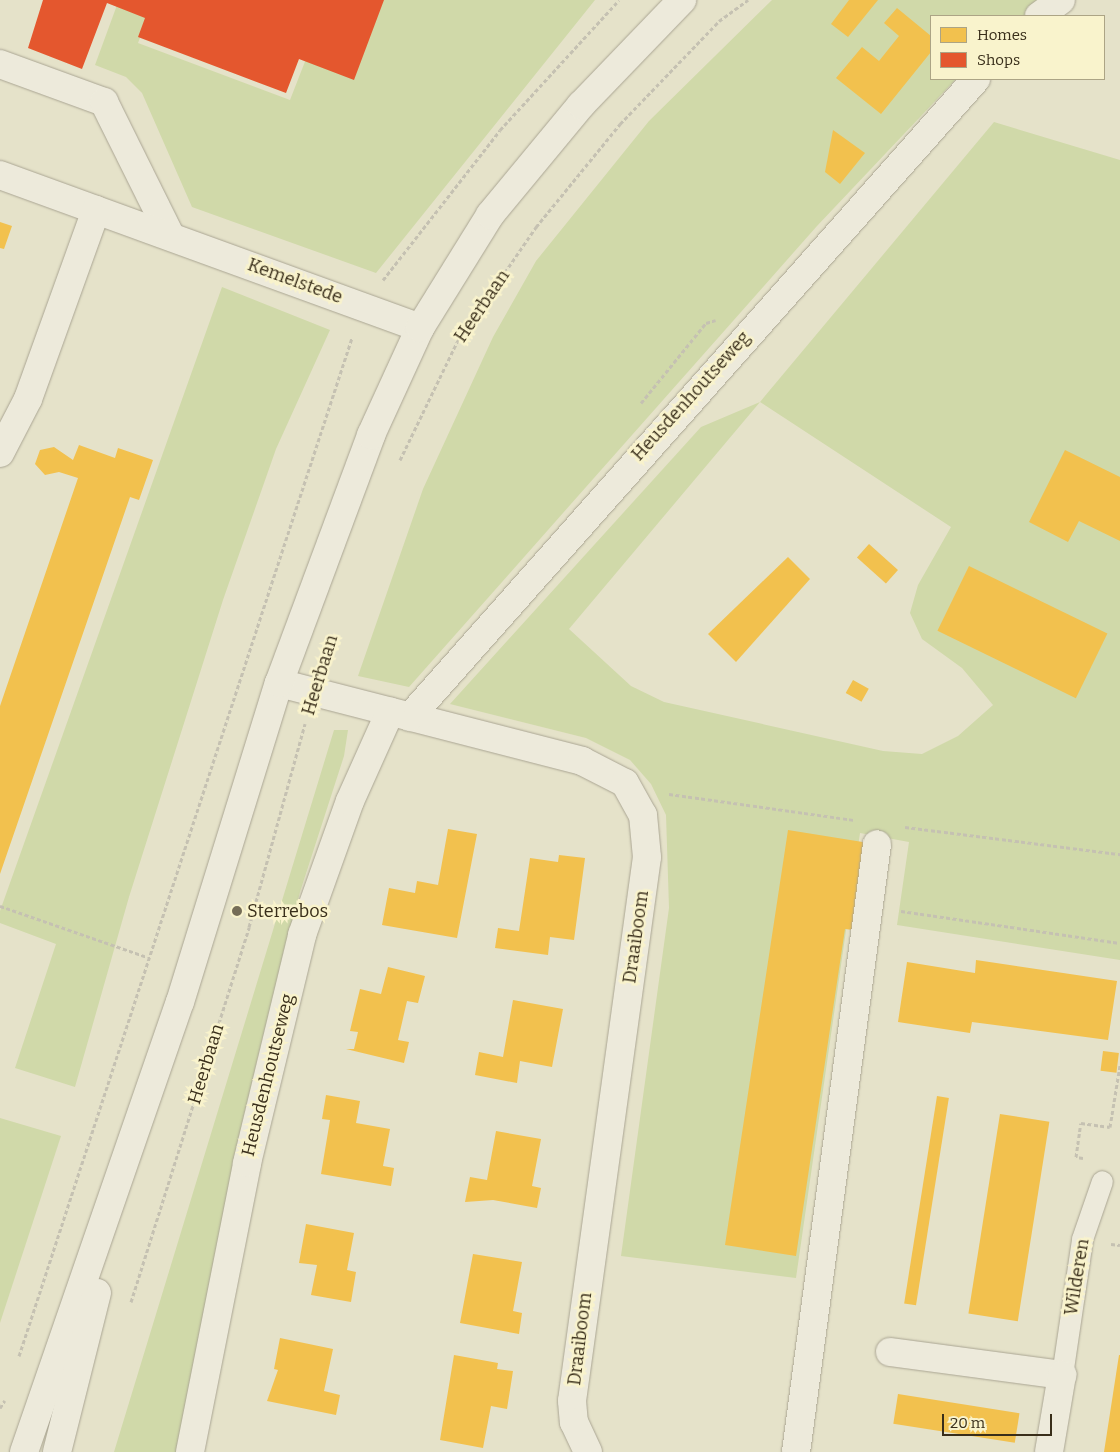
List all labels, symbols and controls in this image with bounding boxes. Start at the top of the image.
legend [930,15,1105,80]
text: Homes [977,26,1027,44]
text: Shops [977,51,1020,69]
street label: Kemelstede [245,254,345,308]
street label: Heerbaan [450,266,514,346]
street label: Heusdenhoutseweg [627,327,755,465]
street label: Heerbaan [298,632,342,718]
street label: Draaiboom [619,889,653,985]
place label: Sterrebos [247,900,328,922]
marker: Sterrebos [231,905,243,917]
street label: Heusdenhoutseweg [237,992,299,1158]
street label: Heerbaan [184,1021,228,1107]
street label: Wilderen [1060,1237,1094,1317]
street label: Draaiboom [564,1291,596,1387]
scale bar [945,1404,1055,1436]
text: 20 m [950,1414,985,1432]

